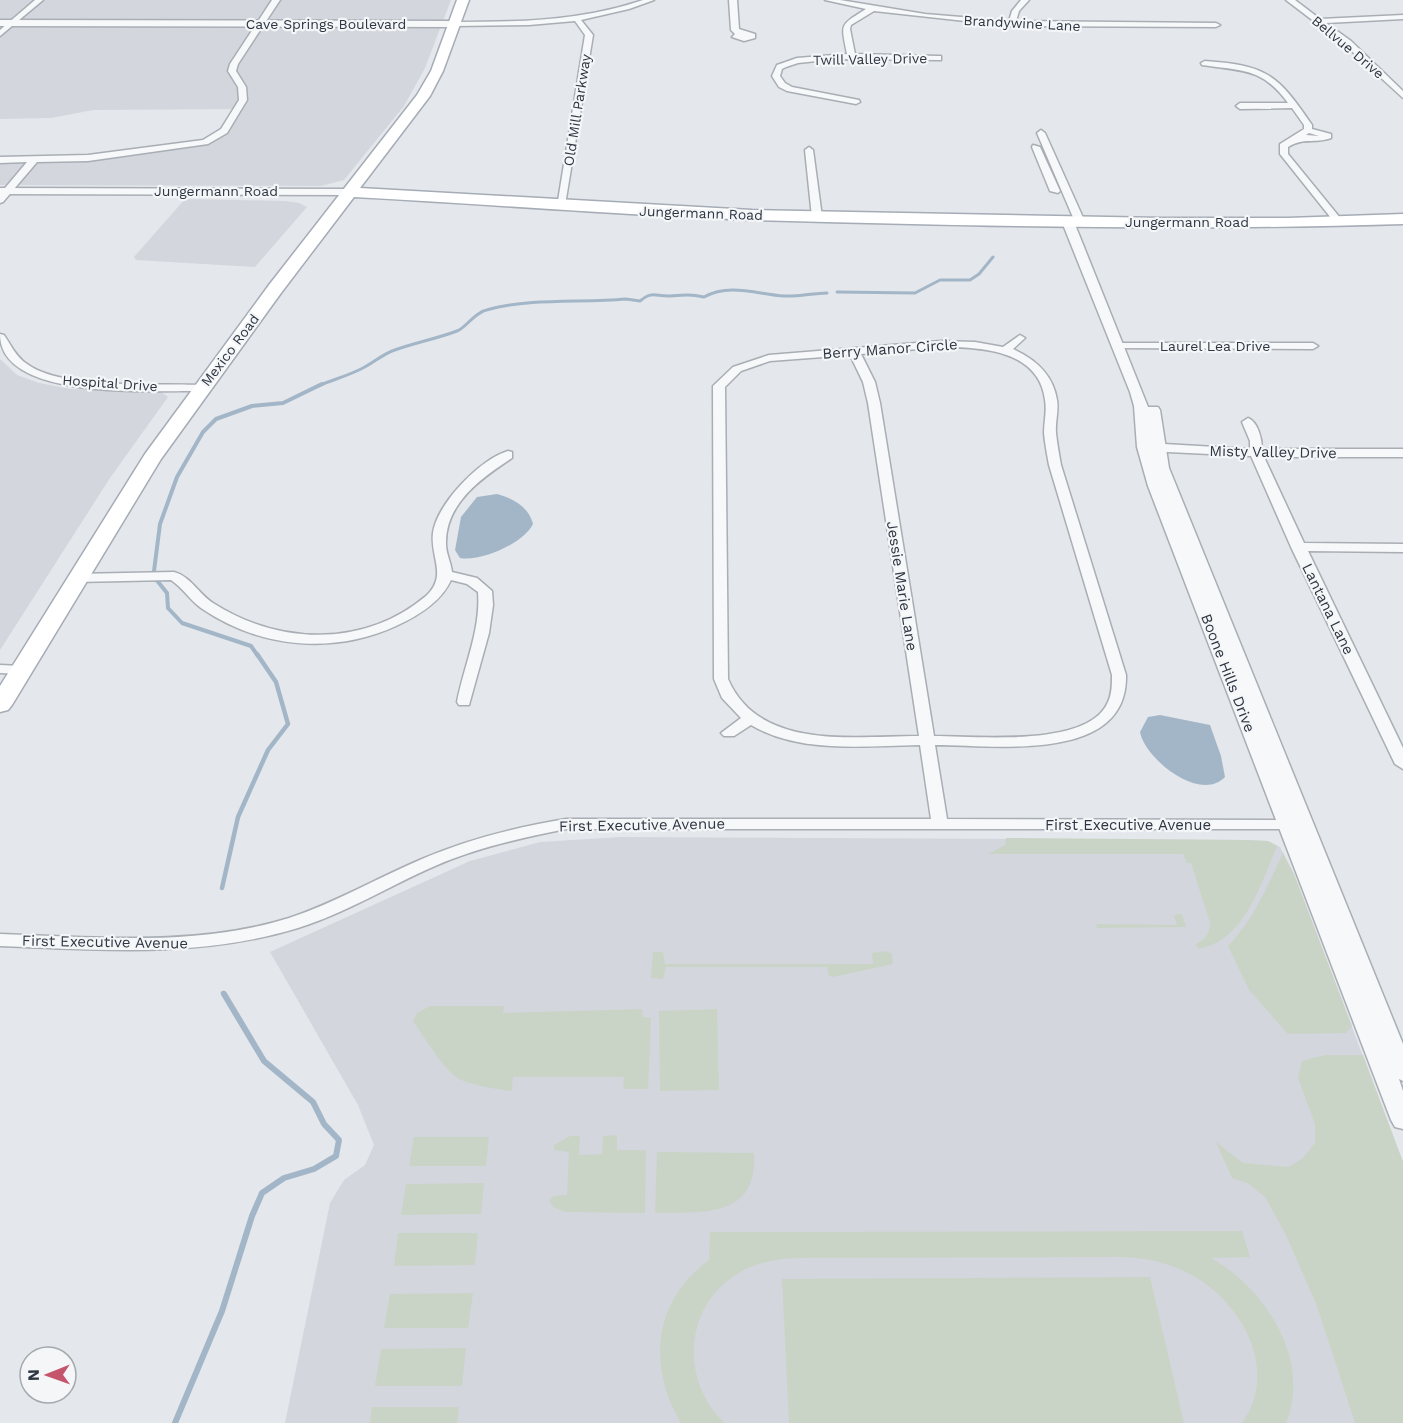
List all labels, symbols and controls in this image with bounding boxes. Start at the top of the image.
street label: Brandywine Lane [963,12,1081,34]
street label: Bellvue Drive [1309,12,1387,82]
street label: Cave Springs Boulevard [246,16,406,32]
street label: Twill Valley Drive [813,50,927,68]
street label: Old Mill Parkway [560,52,594,167]
street label: Jungermann Road [154,183,278,199]
street label: Jungermann Road [639,203,763,223]
street label: Jungermann Road [1125,214,1249,230]
street label: Mexico Road [198,311,262,389]
street label: Berry Manor Circle [822,335,958,363]
street label: Laurel Lea Drive [1160,338,1270,354]
street label: Hospital Drive [62,372,158,394]
street label: Misty Valley Drive [1209,442,1337,462]
street label: Jessie Marie Lane [883,520,921,652]
street label: Lantana Lane [1298,560,1358,658]
street label: Boone Hills Drive [1197,611,1259,735]
street label: First Executive Avenue [559,815,725,835]
street label: First Executive Avenue [1045,816,1211,834]
street label: First Executive Avenue [22,932,188,952]
north arrow [18,1345,78,1405]
text: N [24,1369,43,1381]

